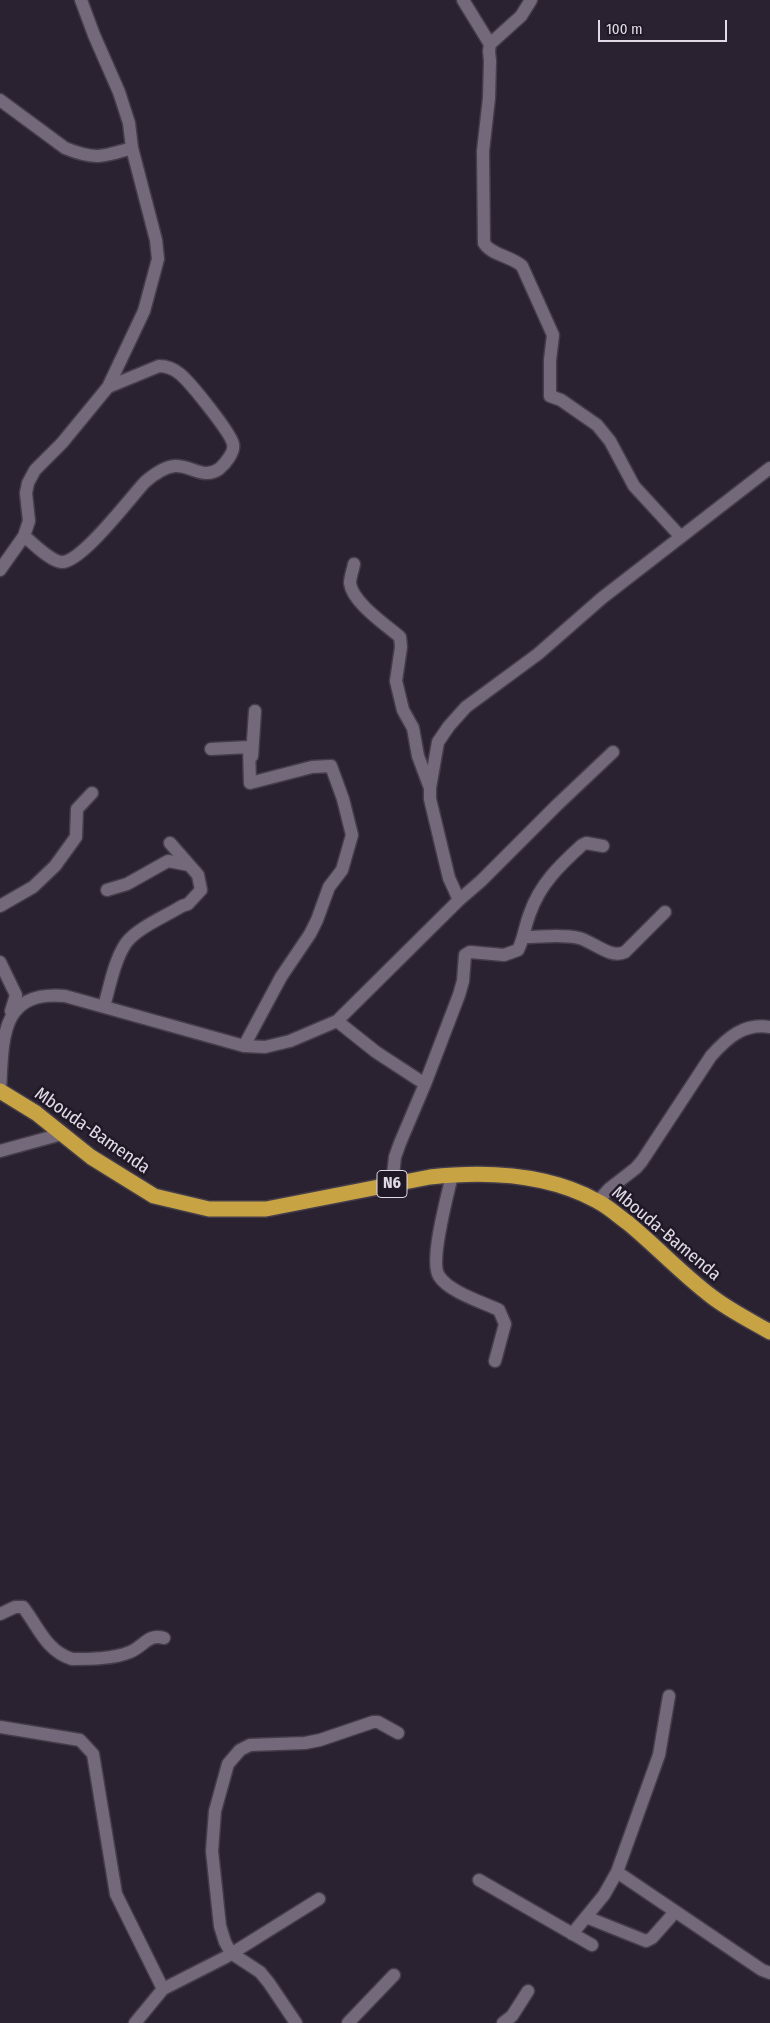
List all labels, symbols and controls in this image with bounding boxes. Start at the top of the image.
scale bar [600,10,729,42]
text: 100 m [606,20,643,38]
street label: Mbouda-Bamenda [30,1083,154,1179]
road number: N6 [377,1170,407,1198]
street label: Mbouda-Bamenda [607,1182,725,1286]

